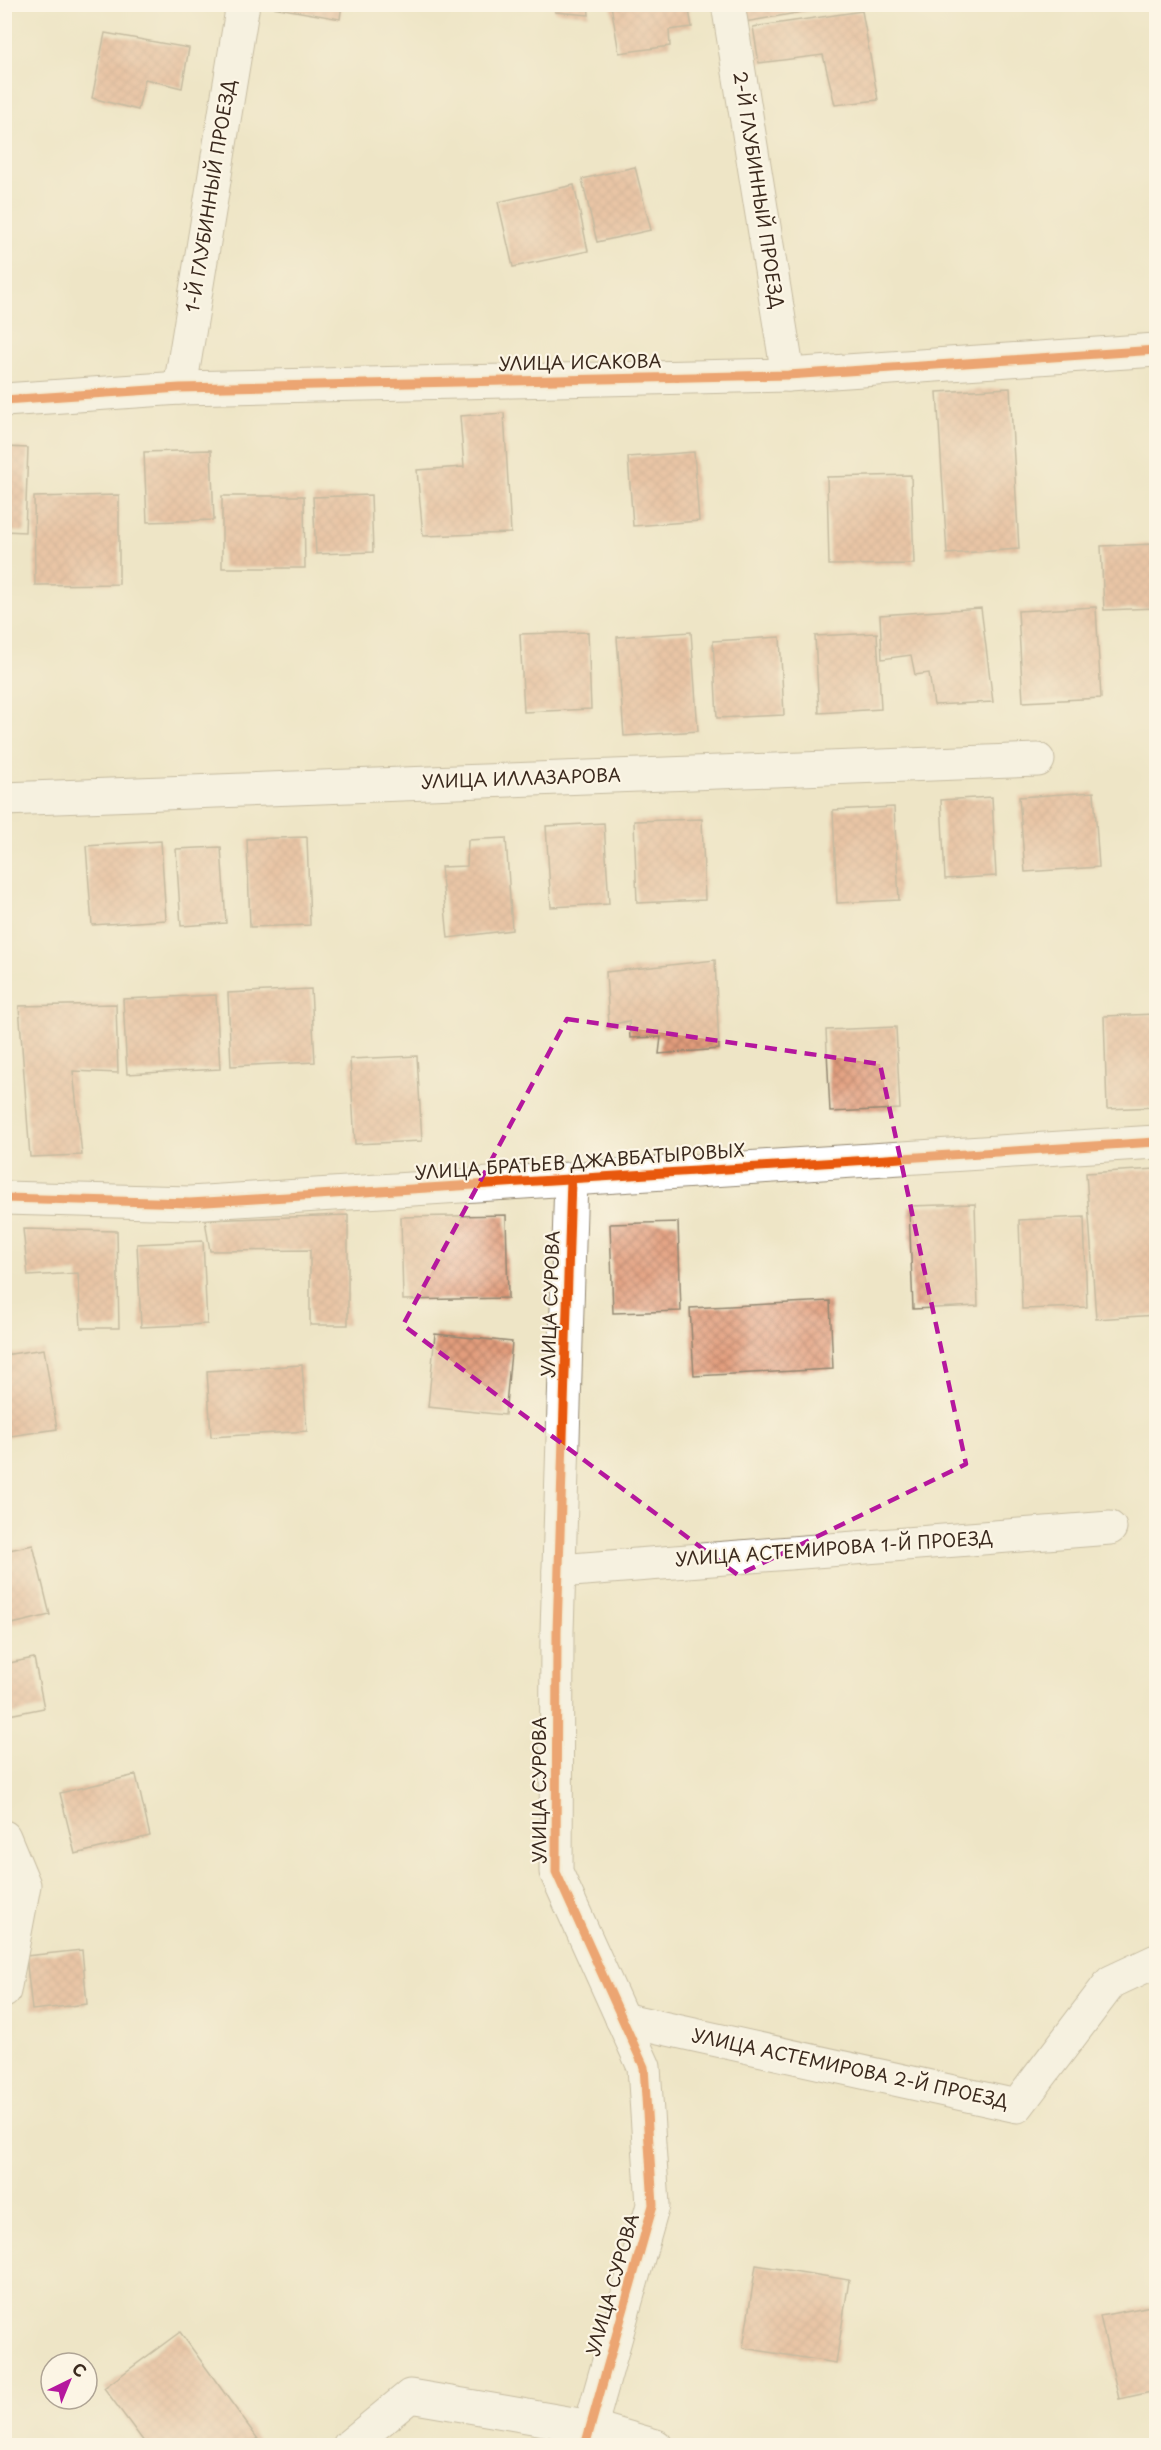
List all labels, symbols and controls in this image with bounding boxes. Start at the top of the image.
street label: 2-Й ГЛУБИННЫЙ ПРОЕЗД [727,69,792,310]
street label: 1-Й ГЛУБИННЫЙ ПРОЕЗД [178,77,241,314]
street label: УЛИЦА ИСАКОВА [498,347,662,376]
street label: УЛИЦА ИЛЛАЗАРОВА [421,761,621,794]
street label: УЛИЦА БРАТЬЕВ ДЖАВБАТЫРОВЫХ [414,1135,746,1186]
street label: УЛИЦА СУРОВА [533,1230,566,1378]
street label: УЛИЦА АСТЕМИРОВА 1-Й ПРОЕЗД [674,1523,994,1572]
street label: УЛИЦА СУРОВА [525,1716,552,1864]
street label: УЛИЦА АСТЕМИРОВА 2-Й ПРОЕЗД [690,2021,1011,2114]
street label: УЛИЦА СУРОВА [578,2210,645,2359]
north arrow [39,2351,99,2411]
text: С [67,2356,93,2382]

